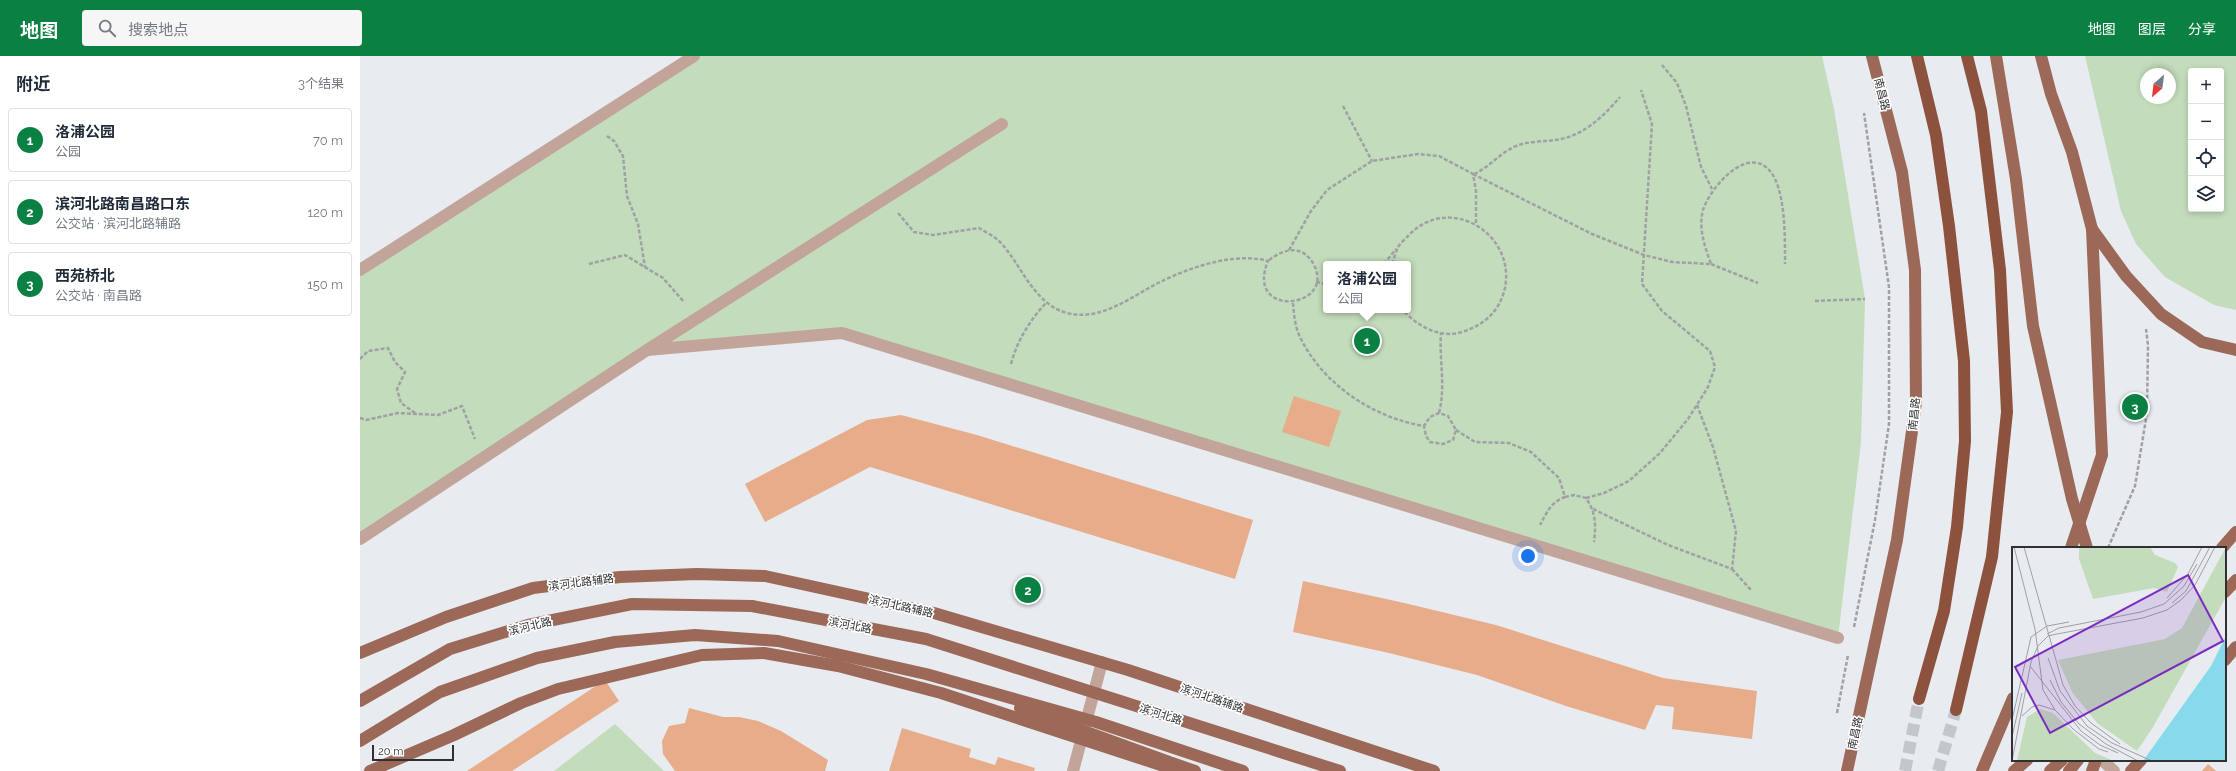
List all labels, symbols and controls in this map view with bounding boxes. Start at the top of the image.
search box [82,10,362,46]
icon: search [96,17,118,39]
text: 地图 [20,19,58,41]
text: 搜索地点 [128,21,188,39]
text: 地图 [2088,21,2116,37]
text: 图层 [2138,21,2166,37]
text: 分享 [2188,21,2216,37]
north arrow [2140,68,2176,104]
map controls [2188,68,2224,212]
button: + [2188,68,2224,104]
text: 附近 [16,74,50,94]
text: 3个结果 [298,76,344,91]
street label: 南昌路 [1871,77,1892,112]
button: − [2188,104,2224,140]
text: 洛浦公园 [55,123,115,141]
text: 1 [27,133,33,148]
text: 70 m [313,133,343,148]
button: locate [2188,140,2224,176]
text: 公园 [55,144,81,159]
button: layers [2188,176,2224,212]
text: 滨河北路南昌路口东 [55,195,190,213]
text: 2 [26,205,34,220]
text: 120 m [307,205,343,220]
text: 公交站 · 滨河北路辅路 [55,216,181,231]
popup [1323,261,1411,313]
text: 西苑桥北 [55,267,115,285]
text: 洛浦公园 [1337,270,1397,288]
text: 3 [26,277,34,292]
text: 150 m [307,277,343,292]
text: 公交站 · 南昌路 [55,288,142,303]
text: 公园 [1337,291,1363,306]
pin: 1 [1354,326,1380,356]
pin: 3 [2122,392,2148,422]
street label: 南昌路 [1906,397,1923,431]
your location [1518,546,1538,566]
inset map [2012,547,2226,761]
street label: 滨河北路辅路 [548,572,615,593]
pin: 2 [1015,575,1041,605]
street label: 滨河北路辅路 [867,593,935,620]
street label: 滨河北路 [507,615,553,638]
street label: 滨河北路 [827,615,873,636]
street label: 滨河北路辅路 [1179,682,1245,715]
street label: 滨河北路 [1138,701,1184,727]
street label: 南昌路 [1846,716,1865,751]
scale bar [372,743,454,762]
text: 20 m [378,745,403,758]

